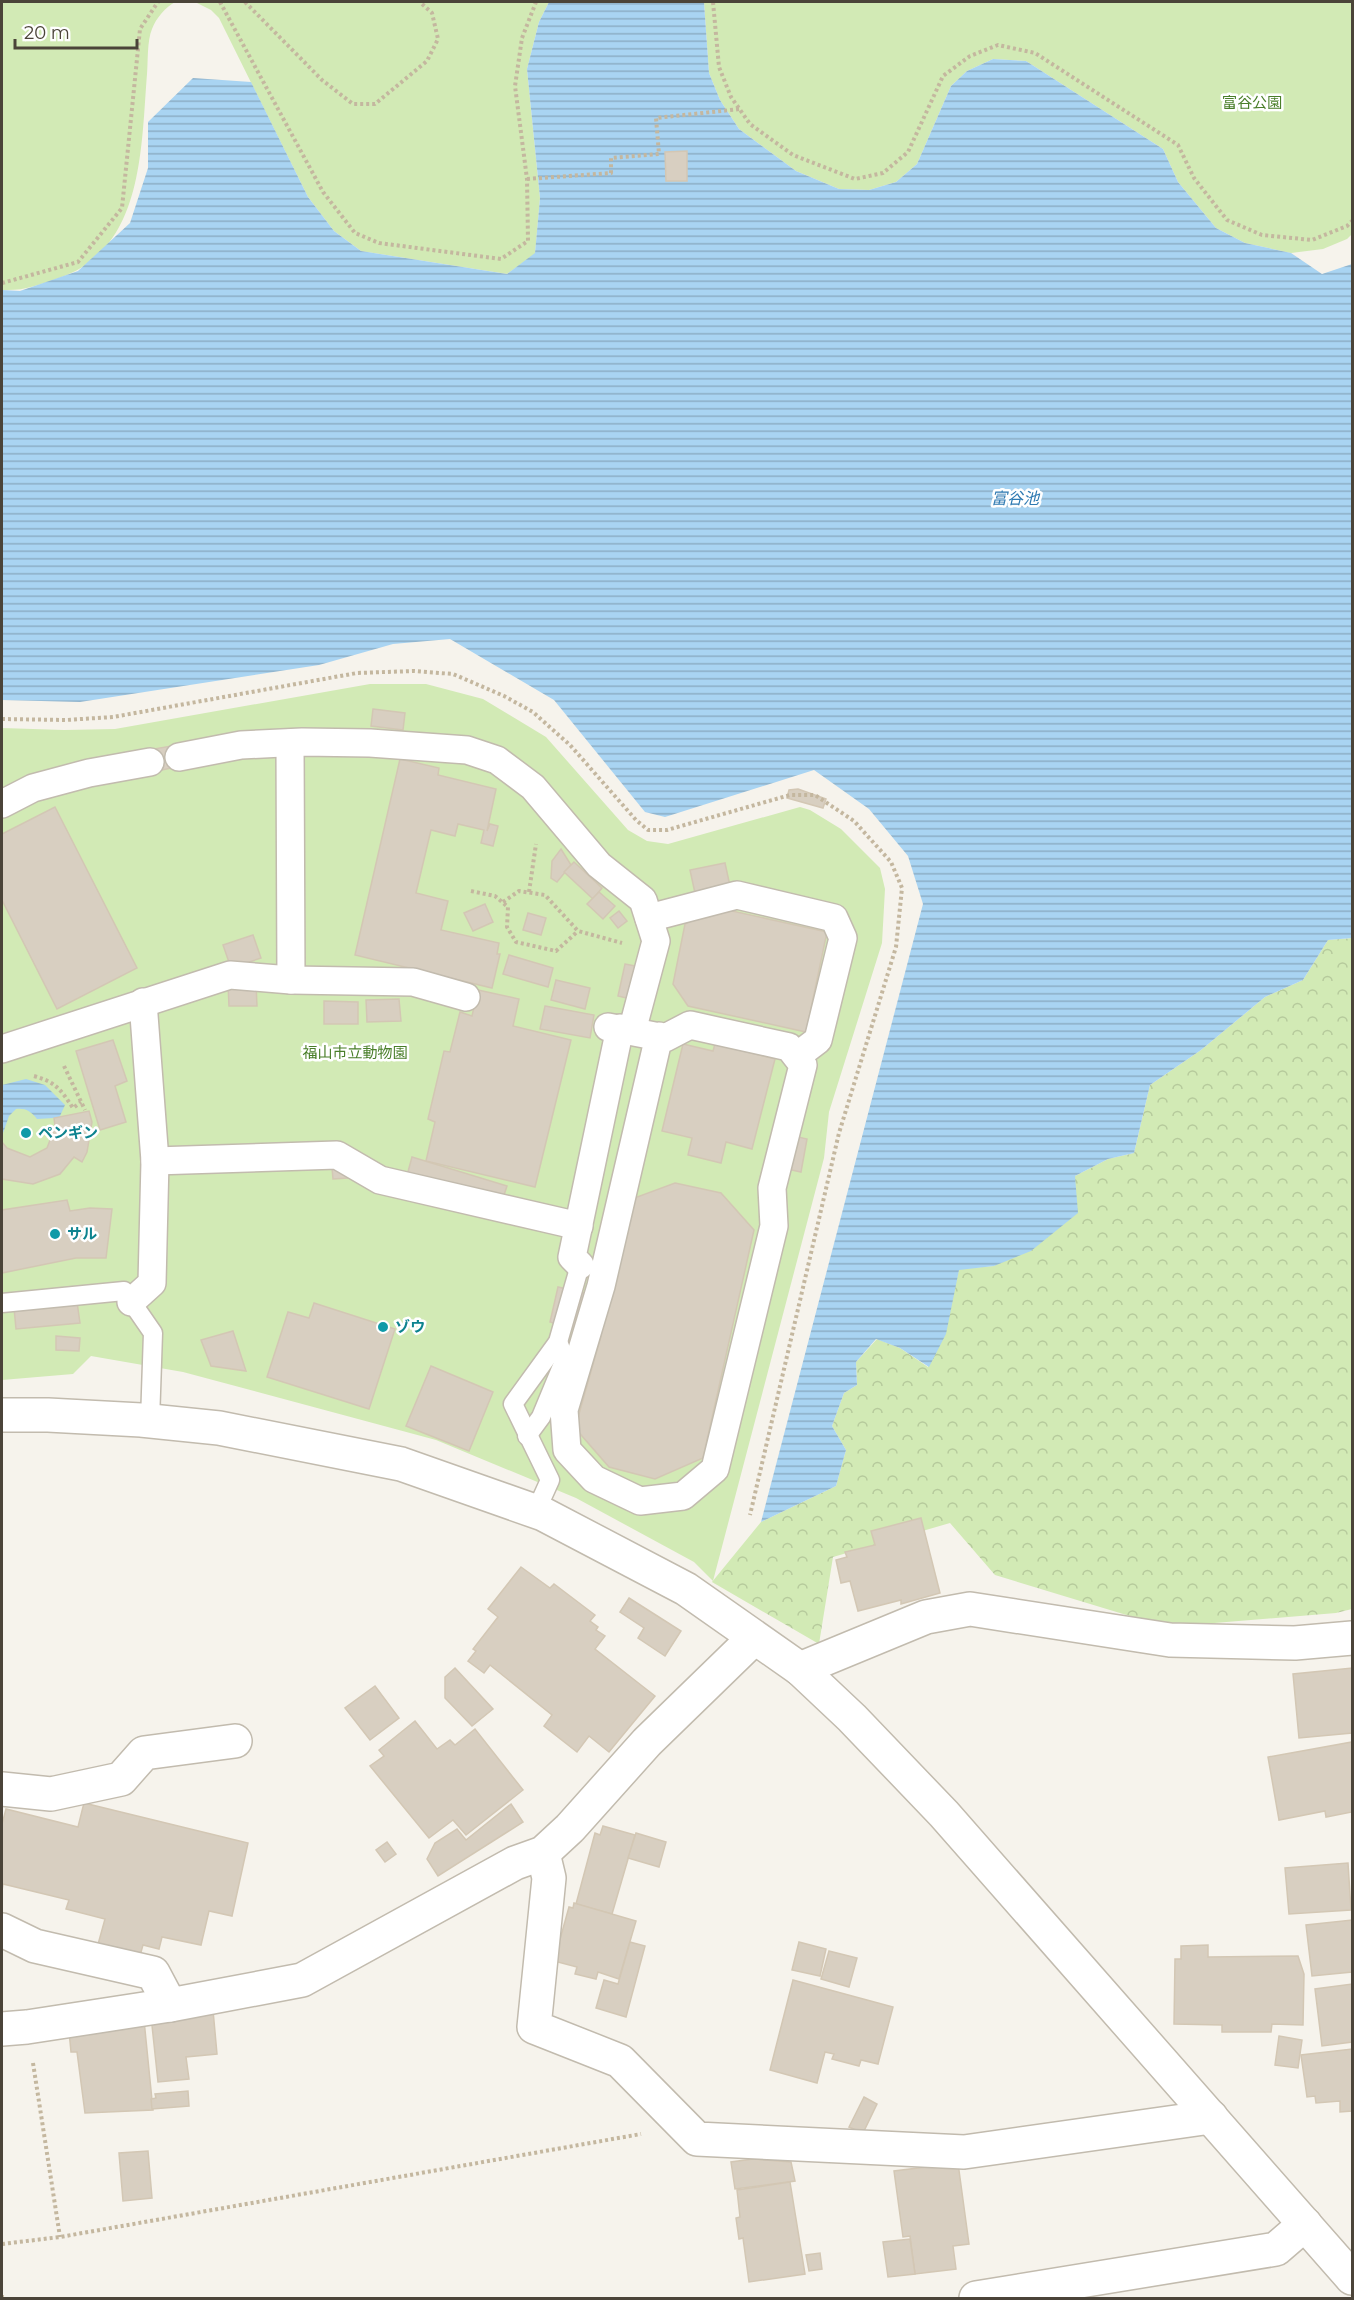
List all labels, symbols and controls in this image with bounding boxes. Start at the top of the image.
scale bar [15,12,136,50]
text: 20 m [24,22,70,44]
park label: 富谷公園 [1222,93,1282,112]
water label: 富谷池 [991,489,1041,508]
park label: 福山市立動物園 [302,1043,408,1062]
place label: ペンギン [38,1123,98,1142]
marker: ペンギン [19,1126,33,1140]
place label: サル [67,1224,97,1243]
marker: サル [48,1227,62,1241]
place label: ゾウ [395,1317,425,1336]
marker: ゾウ [376,1320,390,1334]

